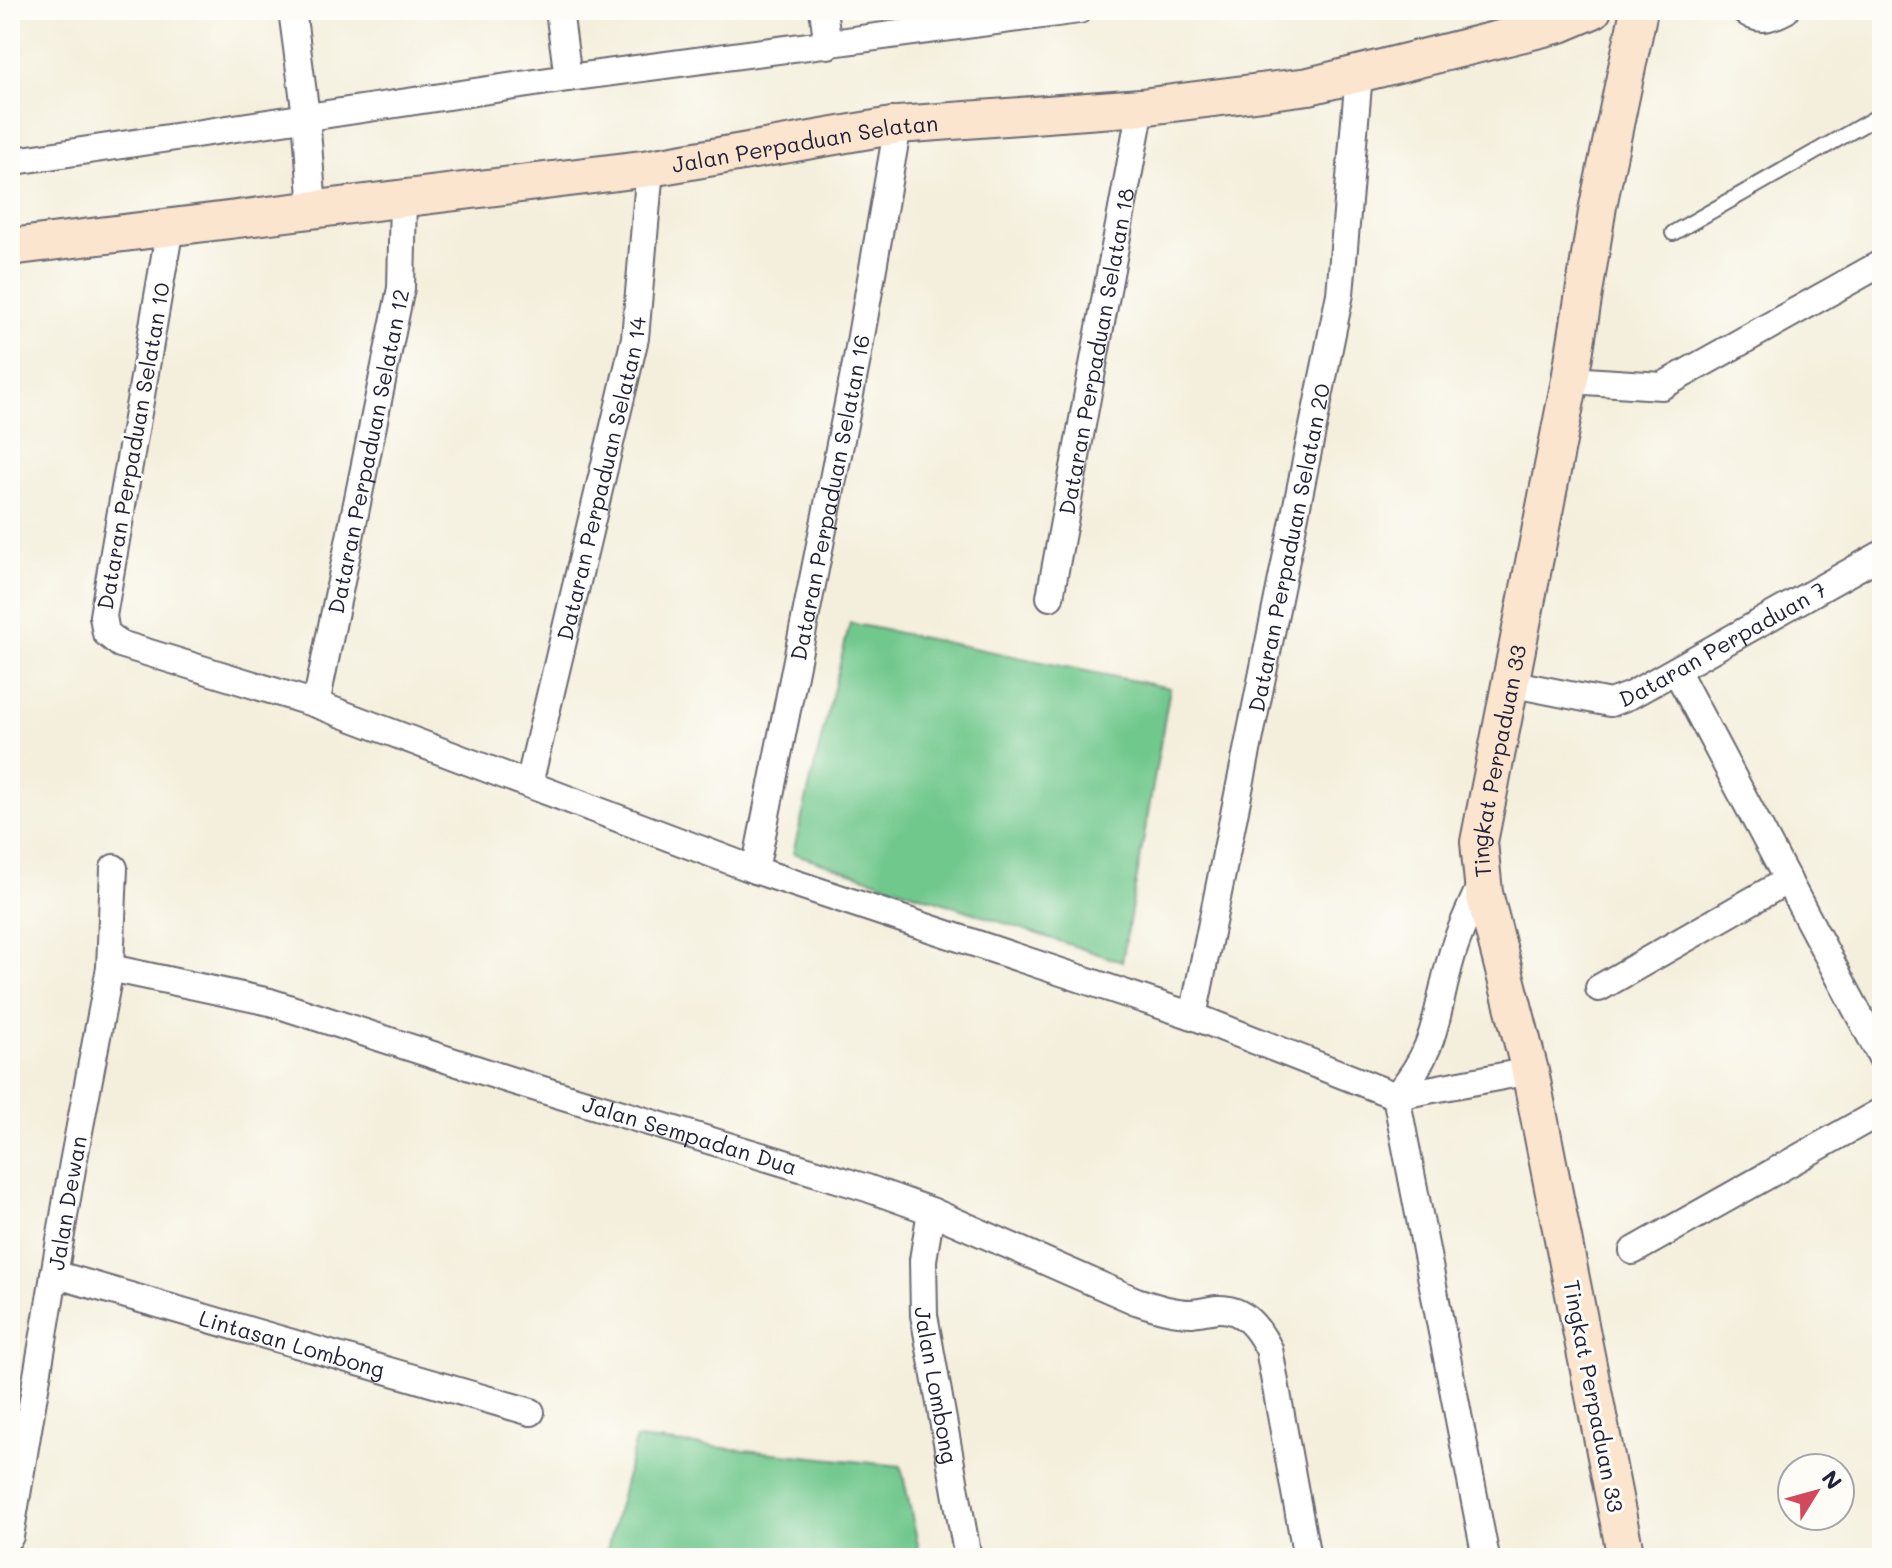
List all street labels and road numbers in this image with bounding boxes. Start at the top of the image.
street label: Jalan Perpaduan Selatan [670,108,939,178]
street label: Dataran Perpaduan Selatan 18 [1051,185,1140,517]
street label: Dataran Perpaduan Selatan 10 [90,280,176,612]
street label: Dataran Perpaduan Selatan 12 [320,286,415,616]
street label: Dataran Perpaduan Selatan 14 [549,315,651,643]
street label: Dataran Perpaduan Selatan 16 [783,332,876,663]
street label: Dataran Perpaduan Selatan 20 [1241,381,1336,714]
street label: Dataran Perpaduan 7 [1615,574,1831,713]
street label: Tingkat Perpaduan 33 [1464,642,1532,879]
street label: Jalan Sempadan Dua [579,1088,801,1181]
street label: Jalan Dewan [41,1133,92,1272]
street label: Tingkat Perpaduan 33 [1557,1277,1631,1515]
street label: Lintasan Lombong [196,1302,388,1384]
street label: Jalan Lombong [909,1307,965,1466]

